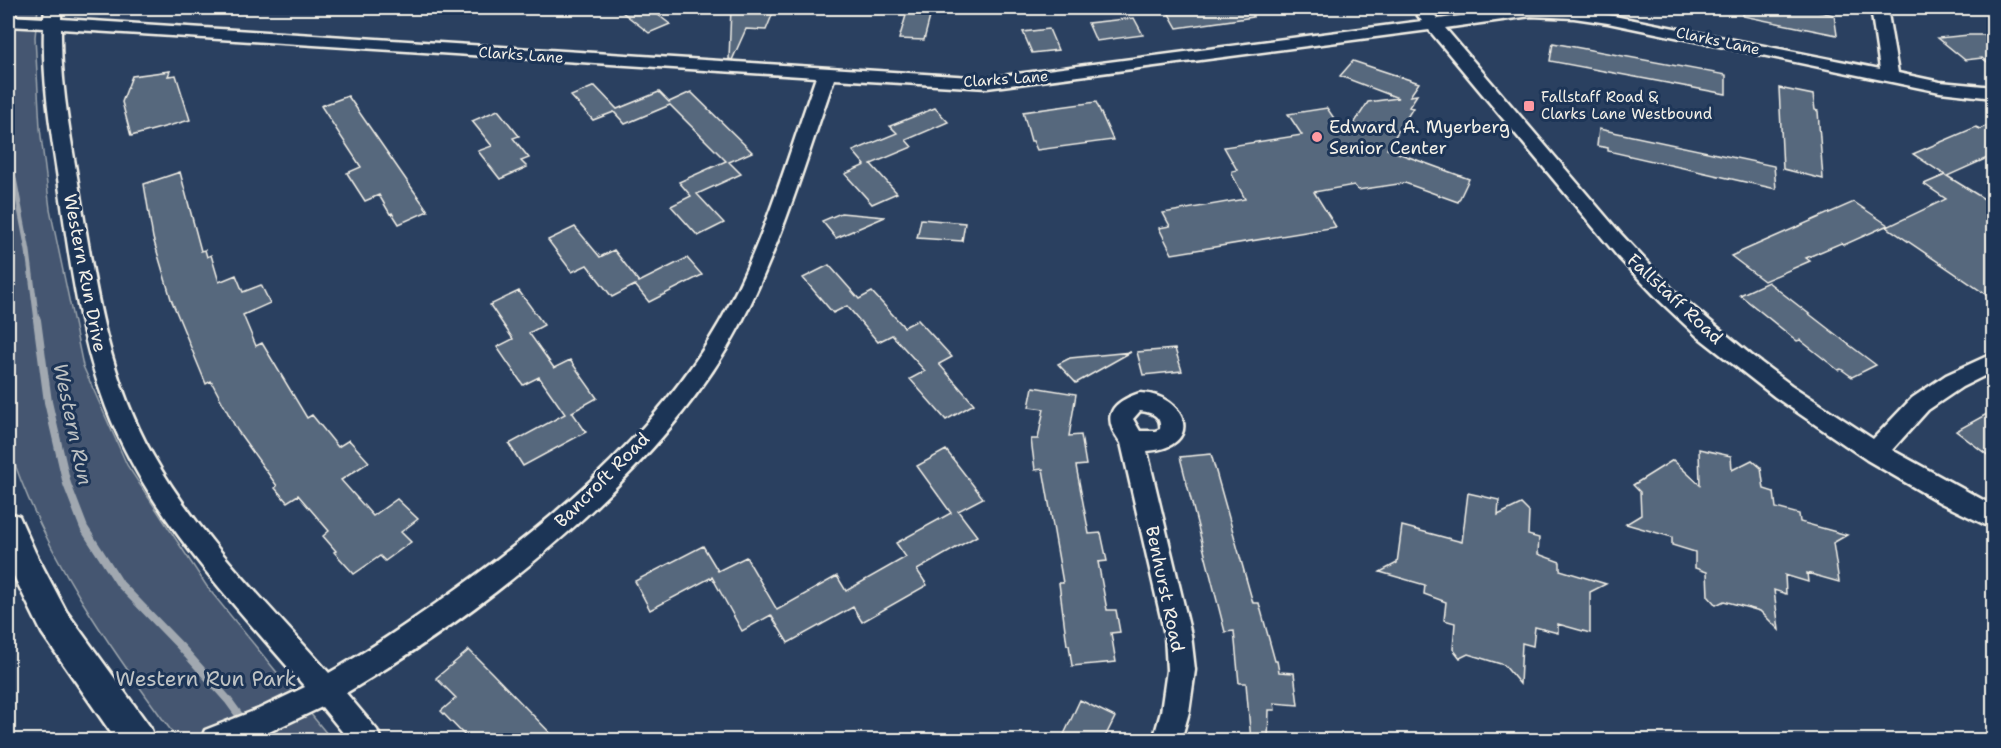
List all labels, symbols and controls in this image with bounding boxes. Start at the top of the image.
street label: Clarks Lane [1674,22,1762,60]
street label: Clarks Lane [478,42,564,68]
street label: Clarks Lane [963,66,1049,92]
place label: Fallstaff Road & Clarks Lane Westbound [1541,87,1713,124]
marker: Fallstaff Road & Clarks Lane Westbound [1522,99,1536,113]
place label: Edward A. Myerberg Senior Center [1329,115,1510,160]
marker: Edward A. Myerberg Senior Center [1310,130,1324,144]
street label: Western Run Drive [58,192,112,354]
street label: Fallstaff Road [1622,248,1728,350]
water label: Western Run [47,361,99,487]
street label: Bancroft Road [549,427,655,533]
street label: Benhurst Road [1140,524,1190,654]
park label: Western Run Park [115,665,297,693]

